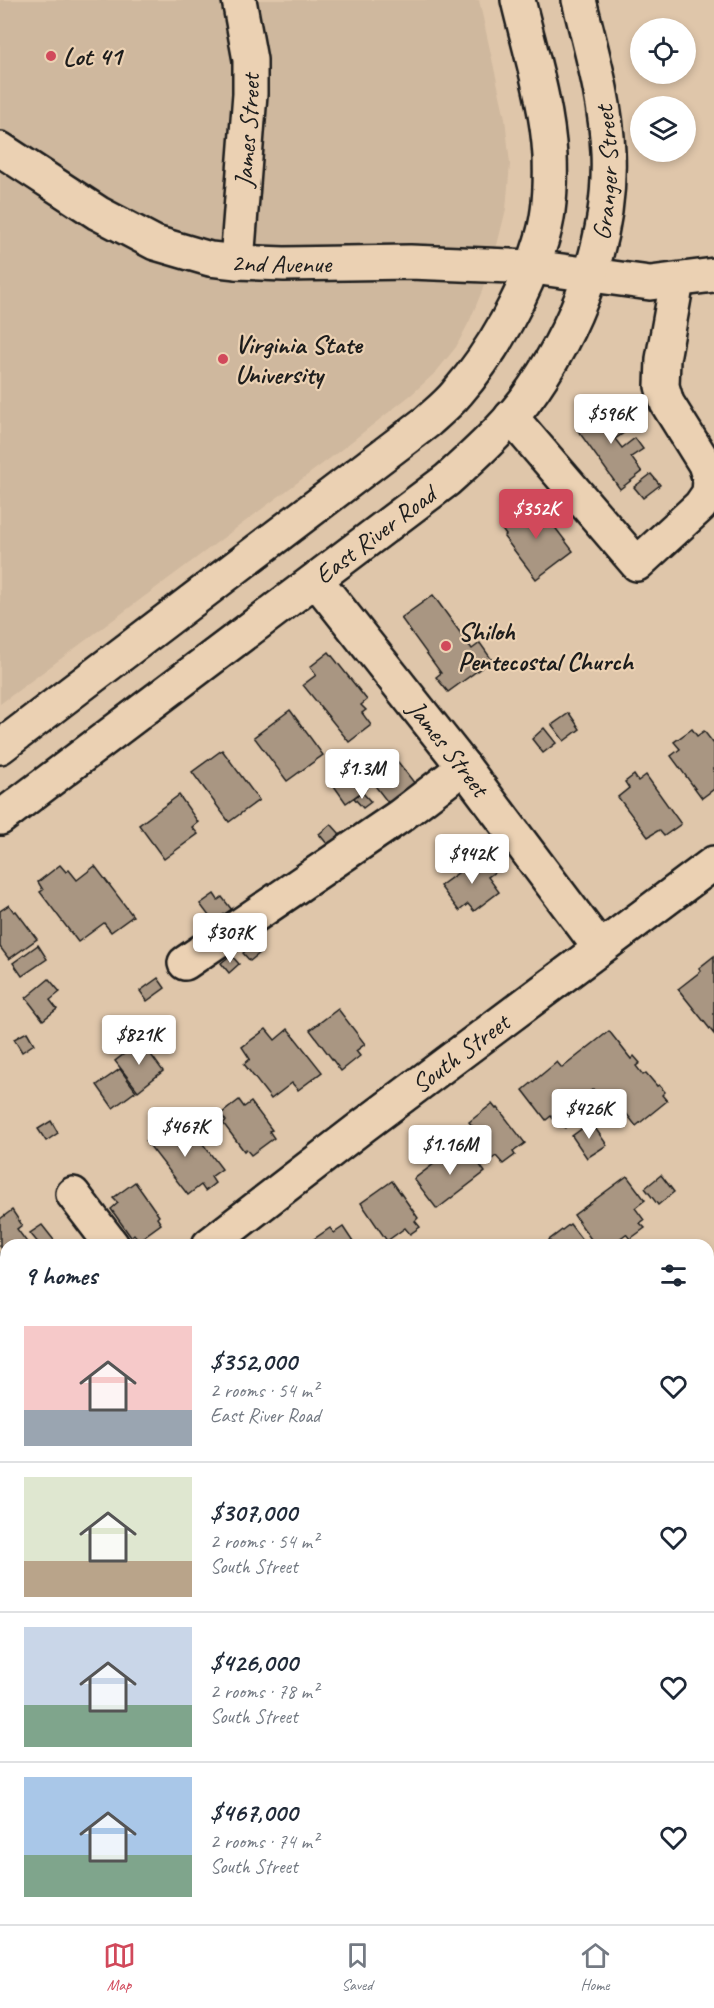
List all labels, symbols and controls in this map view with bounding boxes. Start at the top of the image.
map controls [630,18,696,162]
button: locate [630,18,696,84]
place label: Lot 41 [63,40,125,73]
marker: Lot 41 [44,49,58,63]
street label: James Street [227,71,267,190]
button: layers [630,96,696,162]
street label: Granger Street [584,101,625,243]
street label: 2nd Avenue [230,246,333,281]
place label: Virginia State University [235,328,364,391]
marker: Virginia State University [216,352,230,366]
pin: $596K [569,394,653,445]
text: $596K [588,401,634,426]
street label: East River Road [308,476,445,591]
pin: $352K [494,489,578,540]
text: $352K [513,496,559,521]
place label: Shiloh Pentecostal Church [458,615,635,678]
marker: Shiloh Pentecostal Church [439,639,453,653]
street label: James Street [399,692,498,805]
pin: $1.3M [320,749,404,800]
text: $1.3M [339,756,385,781]
pin: $942K [430,834,514,885]
text: $942K [449,841,495,866]
pin: $307K [188,913,272,964]
text: $307K [207,920,253,945]
street label: South Street [405,1005,518,1101]
pin: $821K [97,1015,181,1066]
text: $821K [116,1022,162,1047]
pin: $426K [547,1089,631,1140]
text: $426K [566,1096,612,1121]
pin: $467K [143,1107,227,1158]
text: $467K [162,1114,208,1139]
pin: $1.16M [401,1125,499,1176]
text: $1.16M [423,1132,477,1157]
text: 9 homes [24,1259,97,1292]
icon: filters [657,1259,690,1292]
text: $352,000 [210,1345,297,1378]
icon: home [72,1350,144,1422]
icon: heart [657,1370,690,1403]
text: 2 rooms · 54 m² [210,1378,318,1403]
text: East River Road [210,1403,320,1428]
text: $307,000 [210,1496,297,1529]
icon: home [72,1501,144,1573]
icon: heart [657,1521,690,1554]
text: 2 rooms · 54 m² [210,1529,318,1554]
text: South Street [210,1554,298,1579]
text: $426,000 [210,1646,298,1679]
icon: home [72,1651,144,1723]
icon: heart [657,1671,690,1704]
text: 2 rooms · 78 m² [210,1679,318,1704]
text: South Street [210,1704,298,1729]
text: $467,000 [210,1796,298,1829]
icon: home [72,1801,144,1873]
icon: heart [657,1821,690,1854]
text: 2 rooms · 74 m² [210,1829,318,1854]
text: South Street [210,1854,298,1879]
tab: Map [103,1939,136,1995]
tab: Saved [341,1939,374,1995]
tab: Home [579,1939,612,1995]

